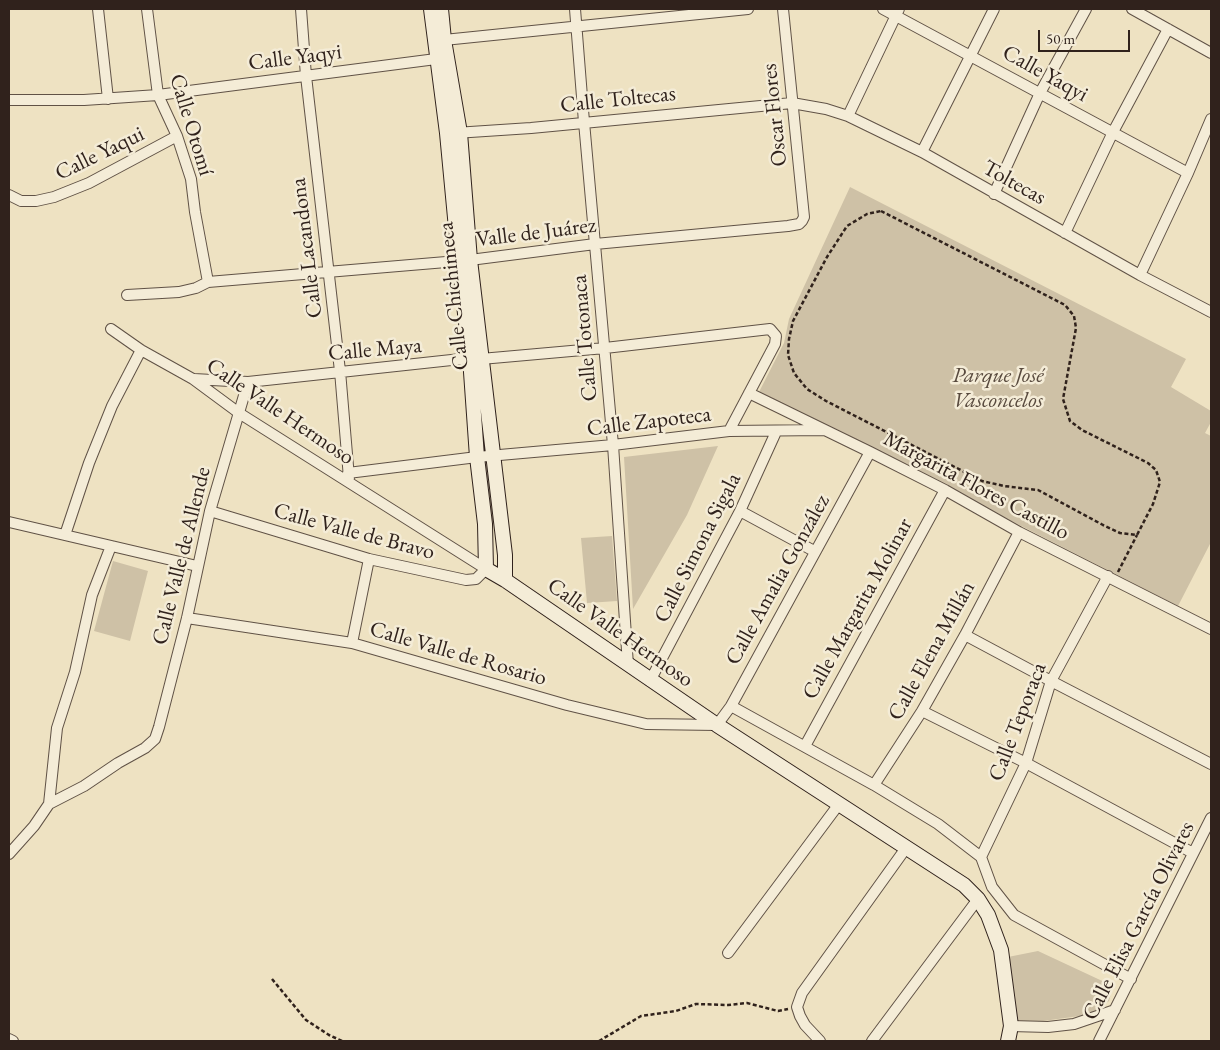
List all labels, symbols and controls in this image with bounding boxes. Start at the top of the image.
scale bar [1040,20,1132,52]
text: 50 m [1046,29,1075,48]
street label: Calle Yaqyi [247,39,343,77]
street label: Calle Yaqyi [998,40,1092,108]
street label: Oscar Flores [756,62,794,168]
street label: Calle Otomí [163,71,219,179]
street label: Calle Toltecas [559,81,677,119]
street label: Calle Yaqui [51,121,149,187]
street label: Toltecas [978,155,1050,211]
street label: Calle Lacandona [285,176,329,320]
street label: Valle de Juárez [474,213,598,253]
street label: Calle Chichimeca [433,221,475,371]
street label: Calle Totonaca [566,274,604,402]
street label: Calle Maya [327,333,423,367]
street label: Calle Valle Hermoso [201,353,359,471]
park label: Parque José Vasconcelos [952,363,1044,414]
street label: Calle Zapoteca [585,401,713,443]
street label: Margarita Flores Castillo [879,426,1073,546]
street label: Calle Valle de Allende [147,464,217,648]
street label: Calle Simona Sigala [649,469,747,627]
street label: Calle Amalia González [720,490,836,670]
street label: Calle Valle de Bravo [271,498,437,566]
street label: Calle Margarita Molinar [797,514,919,704]
street label: Calle Valle Hermoso [542,573,698,693]
street label: Calle Elena Millán [883,577,981,725]
street label: Calle Valle de Rosario [366,616,550,692]
street label: Calle Teporaca [983,659,1053,785]
street label: Calle Elisa García Olivares [1077,817,1201,1025]

